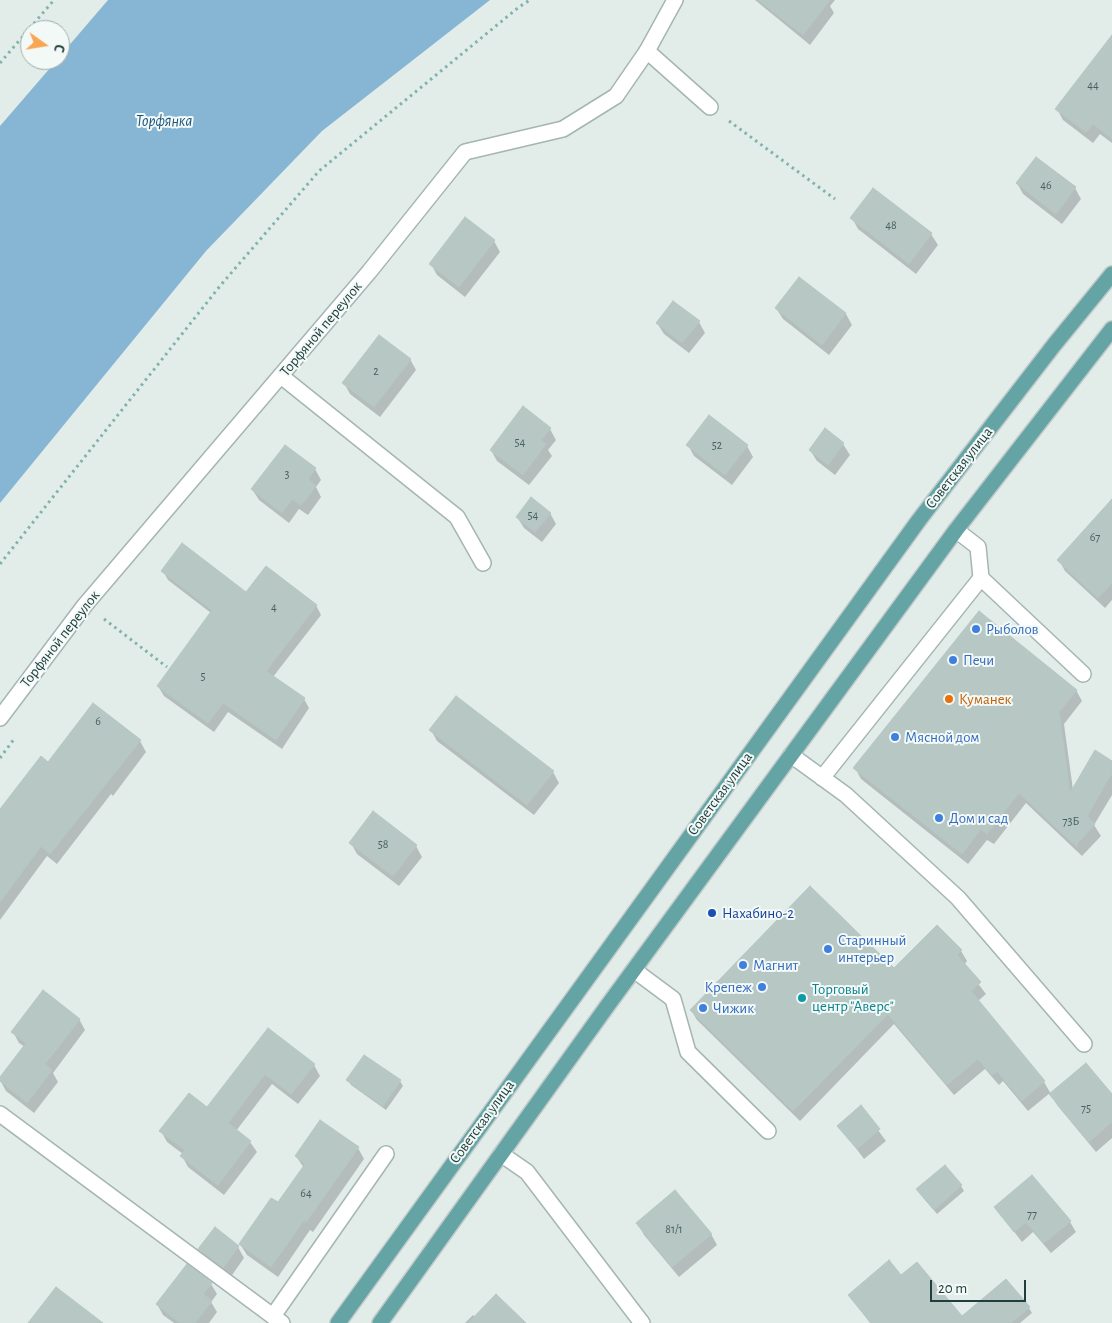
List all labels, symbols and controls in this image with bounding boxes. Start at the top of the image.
north arrow [20,20,70,70]
text: С [51,43,66,53]
house number: 44 [1087,78,1099,92]
water label: Торфянка [136,111,192,131]
house number: 46 [1040,178,1052,192]
house number: 48 [885,218,897,232]
street label: Торфяной переулок [276,278,366,380]
house number: 2 [373,364,379,378]
street label: Советская улица [922,424,996,512]
house number: 54 [515,435,525,449]
house number: 52 [712,438,722,452]
house number: 3 [285,467,289,481]
house number: 54 [528,508,538,522]
house number: 67 [1090,530,1100,544]
street label: Торфяной переулок [16,587,104,691]
house number: 4 [271,600,277,614]
place label: Рыболов [986,620,1039,638]
marker: Рыболов [970,623,982,635]
place label: Печи [963,651,994,669]
marker: Печи [947,654,959,666]
house number: 5 [200,669,206,683]
place label: Куманек [959,690,1011,708]
marker: Куманек [943,693,955,705]
house number: 6 [95,714,101,728]
place label: Мясной дом [905,728,980,746]
marker: Мясной дом [889,731,901,743]
street label: Советская улица [684,749,756,839]
place label: Дом и сад [949,809,1008,827]
marker: Дом и сад [933,812,945,824]
house number: 73Б [1063,814,1079,828]
house number: 58 [378,837,388,851]
place label: Нахабино-2 [722,904,794,922]
marker: Нахабино-2 [706,907,718,919]
place label: Старинный интерьер [838,931,906,966]
marker: Старинный интерьер [822,943,834,955]
place label: Магнит [753,956,798,974]
marker: Магнит [737,959,749,971]
place label: Крепеж [705,978,752,996]
place label: Торговый центр "Аверс" [812,980,894,1015]
marker: Крепеж [756,981,768,993]
marker: Торговый центр "Аверс" [796,992,808,1004]
place label: Чижик [713,999,754,1017]
marker: Чижик [697,1002,709,1014]
street label: Советская улица [446,1077,518,1167]
house number: 75 [1081,1101,1091,1115]
house number: 64 [300,1186,312,1200]
house number: 77 [1027,1207,1037,1221]
house number: 81/1 [665,1222,683,1236]
scale bar [932,1270,1028,1302]
text: 20 m [938,1281,967,1296]

